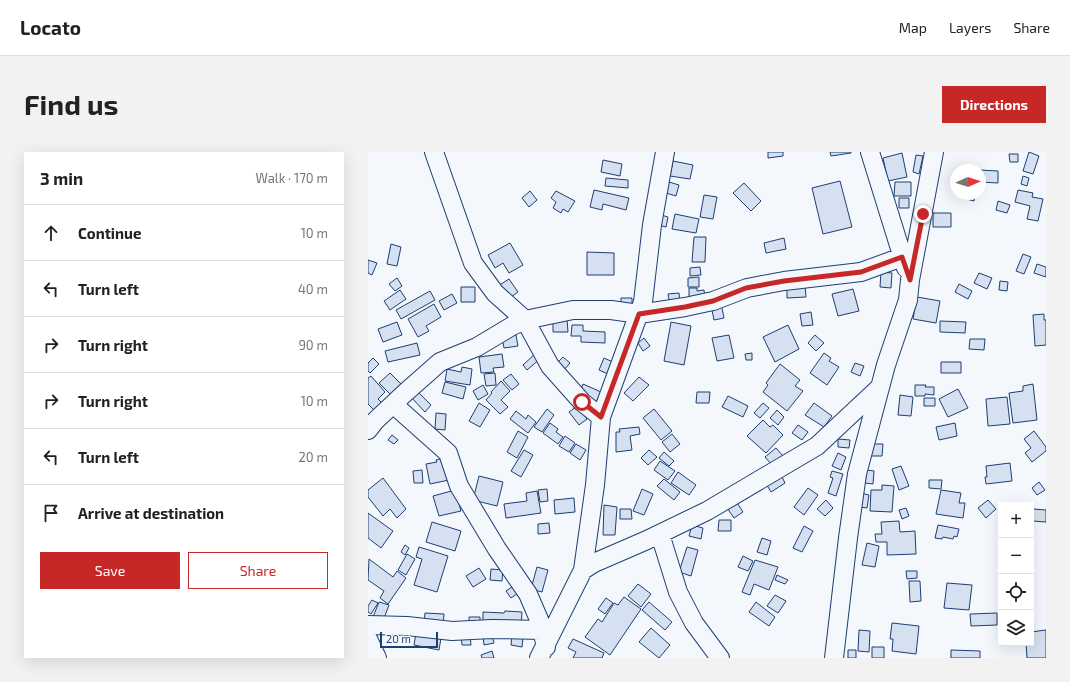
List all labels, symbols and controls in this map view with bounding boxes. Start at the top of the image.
text: Locato [20,16,81,39]
text: Map [899,19,927,36]
text: Layers [949,19,991,36]
text: Share [1013,19,1050,36]
button: Directions [942,86,1046,123]
text: Find us [24,87,118,121]
north arrow [950,164,986,200]
text: 3 min [40,168,83,188]
text: Walk · 170 m [256,170,328,186]
route end [914,205,932,223]
icon: ahead [40,222,62,244]
text: Continue [78,224,141,242]
text: 10 m [301,225,328,241]
icon: left [40,278,62,300]
text: Turn left [78,280,139,298]
text: 40 m [298,281,328,297]
icon: right [40,334,62,356]
text: Turn right [78,336,148,354]
text: 90 m [298,337,328,353]
icon: right [40,390,62,412]
text: Turn right [78,392,148,410]
text: 10 m [301,393,328,409]
route start [573,393,591,411]
icon: left [40,446,62,468]
text: Turn left [78,448,139,466]
text: 20 m [299,449,328,465]
icon: arrive [40,502,62,524]
map controls [998,502,1034,646]
button: + [998,502,1034,538]
text: Arrive at destination [78,504,224,522]
button: − [998,538,1034,574]
button: Save [40,552,180,589]
button: Share [188,552,328,589]
button: locate [998,574,1034,610]
button: layers [998,610,1034,646]
scale bar [380,630,438,649]
text: 20 m [386,632,411,645]

